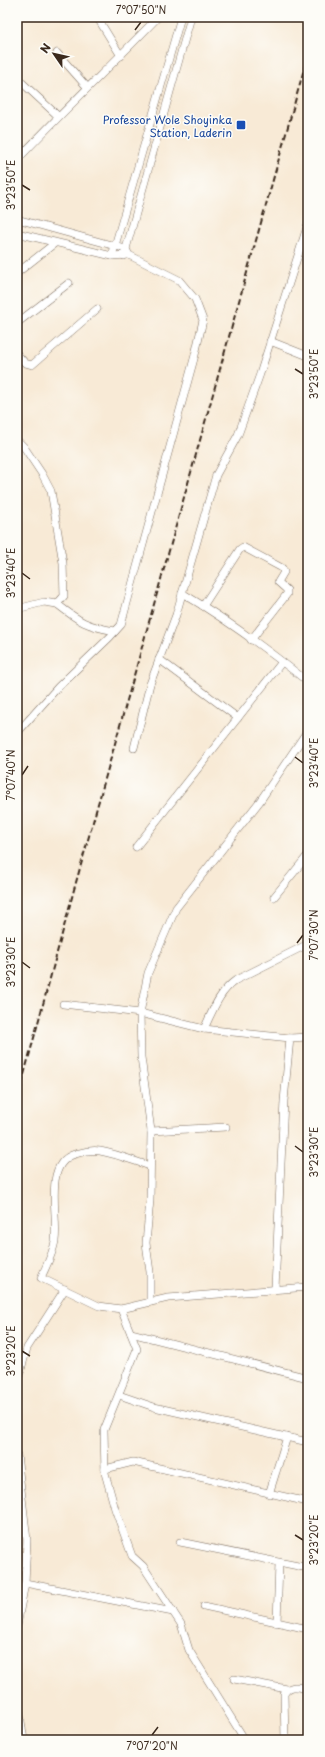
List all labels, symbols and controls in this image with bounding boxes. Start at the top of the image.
text: 7°07'50"N [116,2,167,17]
north arrow [34,34,74,74]
text: N [36,40,55,56]
place label: Professor Wole Shoyinka Station, Laderin [103,111,232,141]
marker: Professor Wole Shoyinka Station, Laderin [235,119,247,131]
text: 3°23'50"E [3,160,18,210]
text: 3°23'50"E [306,349,321,399]
text: 3°23'40"E [3,548,18,598]
text: 3°23'40"E [306,738,321,788]
text: 7°07'40"N [3,749,18,800]
text: 7°07'30"N [306,909,321,961]
text: 3°23'30"E [3,937,18,987]
text: 3°23'30"E [306,1127,321,1177]
text: 3°23'20"E [3,1325,18,1377]
text: 3°23'20"E [306,1514,321,1566]
text: 7°07'20"N [126,1738,178,1753]

